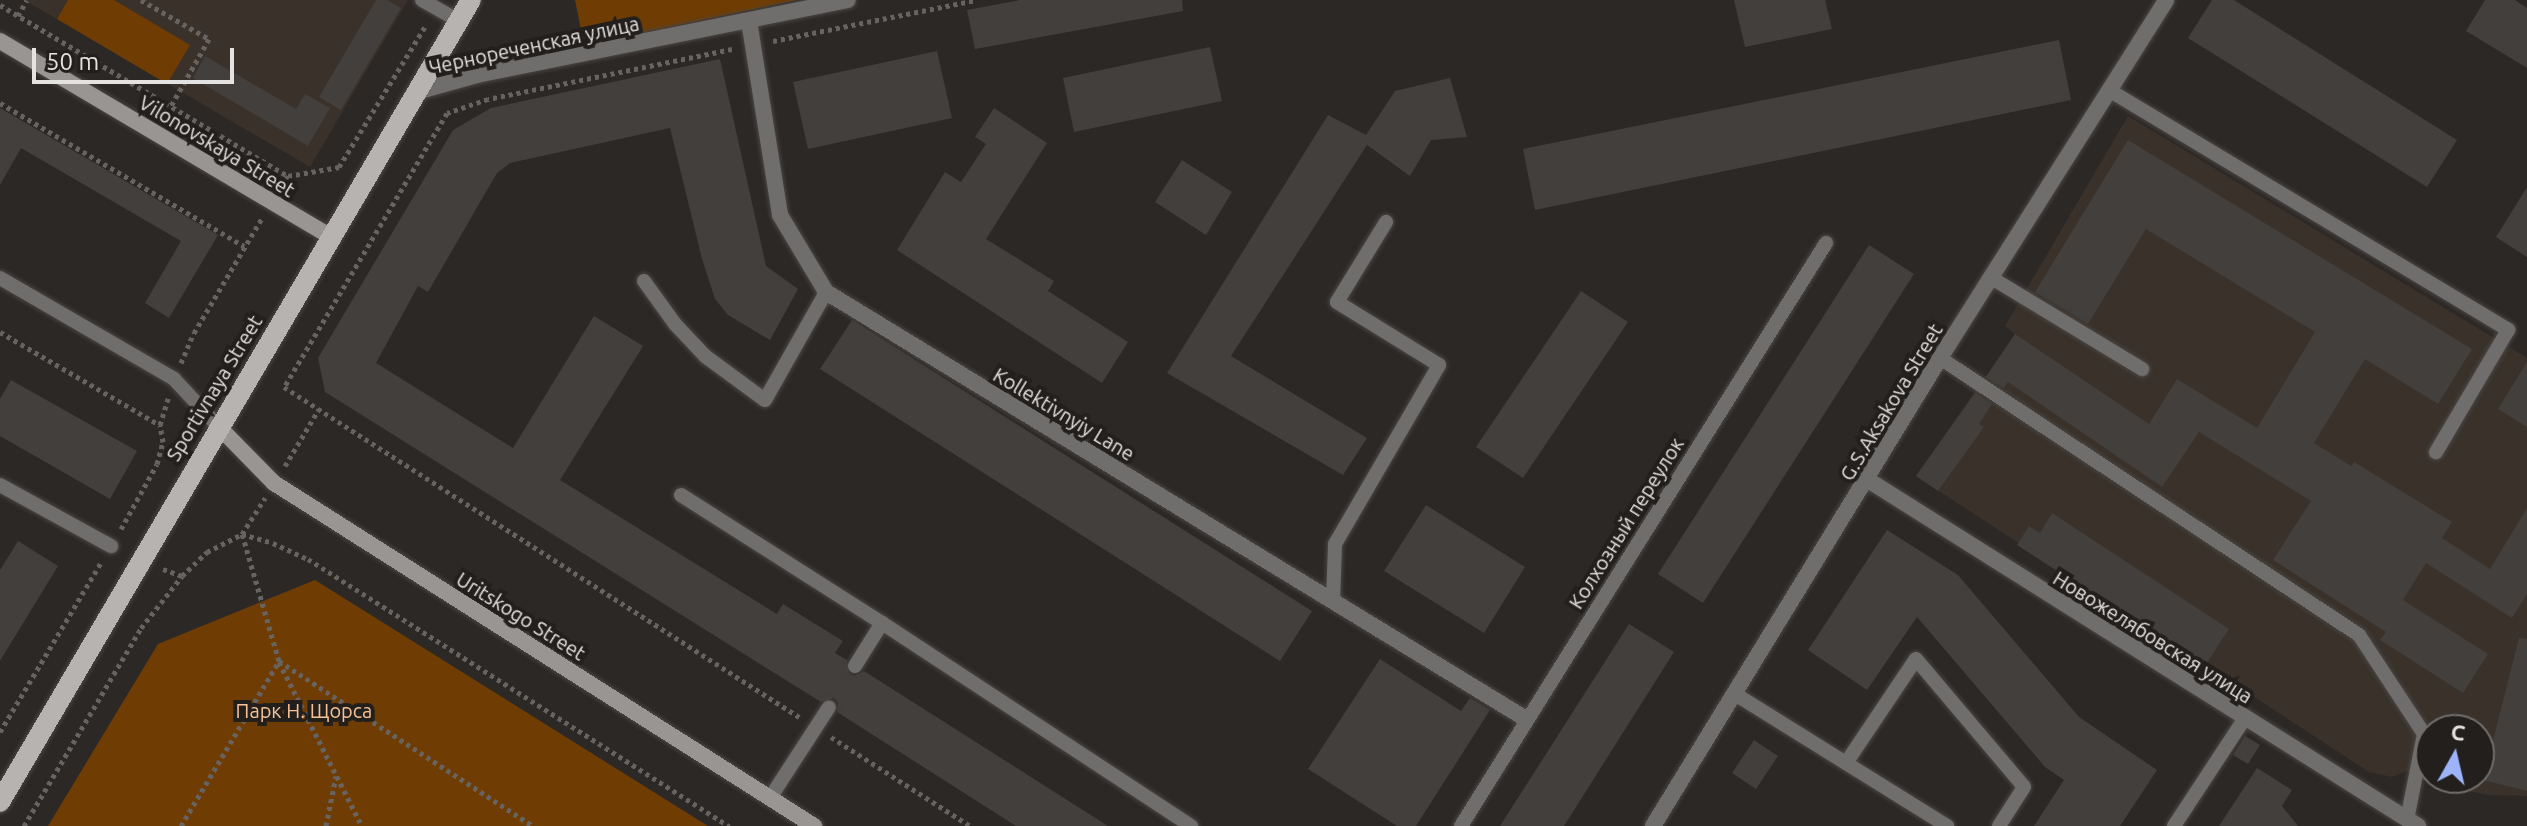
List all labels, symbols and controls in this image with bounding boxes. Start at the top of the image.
street label: Чернореченская улица [427,11,641,79]
scale bar [36,32,238,82]
text: 50 m [46,48,99,75]
street label: Vilonovskaya Street [135,90,299,202]
street label: Sportivnaya Street [161,311,267,465]
street label: G.S.Aksakova Street [1835,319,1947,485]
street label: Kollektivnyiy Lane [989,362,1139,466]
street label: Колхозный переулок [1563,433,1689,613]
street label: Новожелябовская улица [2049,566,2257,708]
street label: Uritskogo Street [452,567,590,665]
park label: Парк Н. Щорса [236,698,372,722]
north arrow [2415,714,2495,794]
text: С [2449,718,2467,745]

